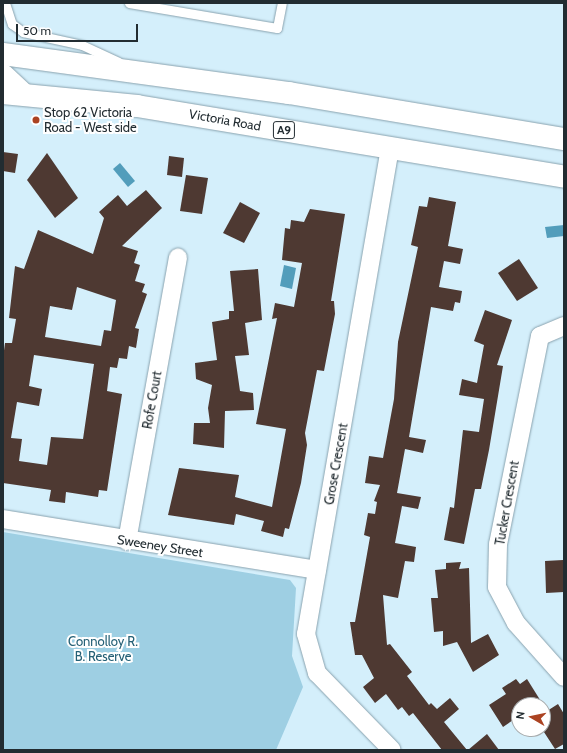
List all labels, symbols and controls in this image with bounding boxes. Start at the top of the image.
scale bar [18,16,140,42]
text: 50 m [23,23,51,38]
place label: Stop 62 Victoria Road - West side [44,105,137,136]
street label: Victoria Road [188,106,262,134]
marker: Stop 62 Victoria Road - West side [31,115,41,125]
road number: A9 [272,120,296,140]
street label: Rofe Court [139,370,165,430]
street label: Grose Crescent [321,422,351,506]
street label: Tucker Crescent [492,459,522,547]
street label: Sweeney Street [116,532,204,560]
park label: Connolloy R. B. Reserve [68,634,138,665]
north arrow [511,697,551,737]
text: N [513,710,528,720]

